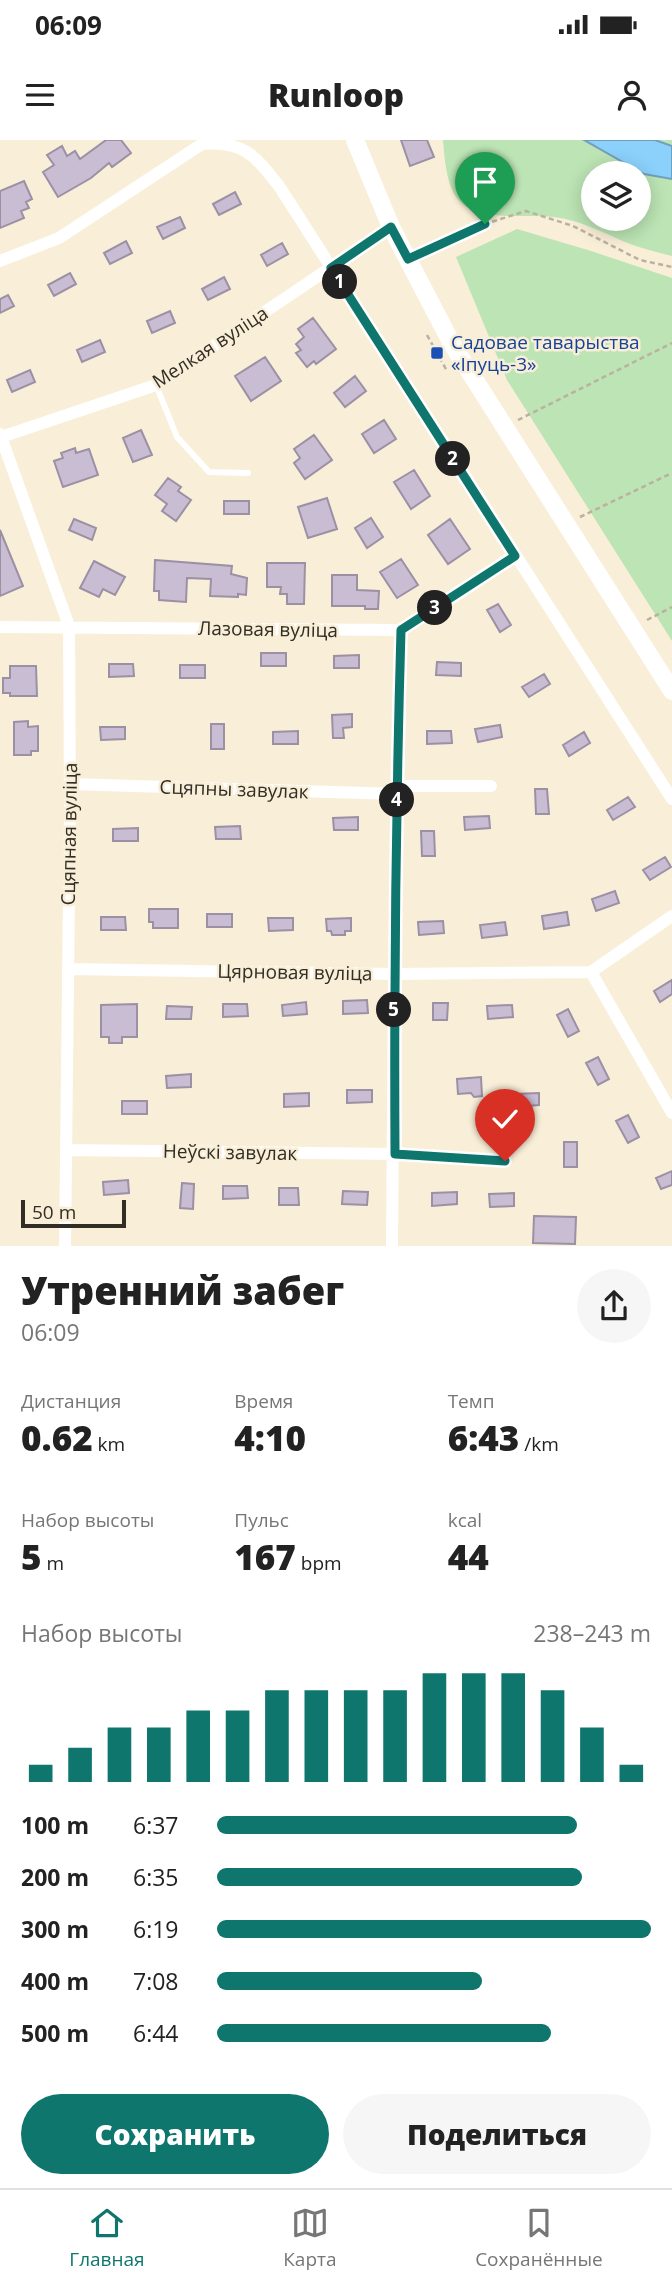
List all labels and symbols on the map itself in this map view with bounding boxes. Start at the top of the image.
pin [455,152,515,224]
pin: 1 [322,264,358,300]
street label: Мелкая вуліца [147,300,273,394]
place label: Садовае таварыства «Іпуць-3» [451,329,640,377]
marker: Садовае таварыства «Іпуць-3» [429,345,445,361]
pin: 2 [435,442,470,476]
pin: 3 [418,590,452,626]
street label: Лазовая вуліца [198,615,338,643]
street label: Сцяпная вуліца [55,762,83,906]
street label: Сцяпны завулак [159,773,309,805]
pin: 4 [380,782,414,818]
street label: Цярновая вуліца [217,958,373,986]
pin: 5 [376,992,412,1028]
pin [475,1089,535,1161]
street label: Неўскі завулак [163,1138,298,1166]
scale bar [21,1198,126,1229]

